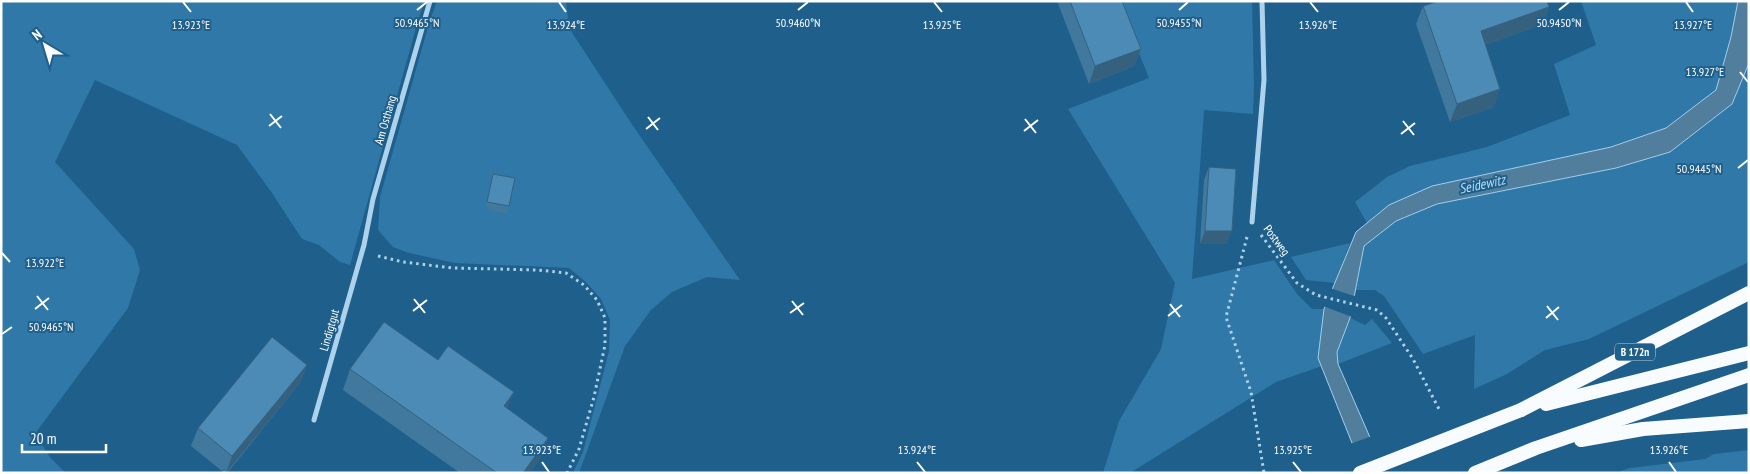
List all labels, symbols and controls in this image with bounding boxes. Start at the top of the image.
text: 50.9465°N [394,15,440,30]
text: 50.9460°N [775,15,821,30]
text: 50.9455°N [1156,15,1202,30]
text: 50.9450°N [1536,15,1582,30]
text: 13.923°E [172,17,210,32]
text: 13.924°E [547,17,585,32]
text: 13.925°E [923,17,961,32]
text: 13.926°E [1299,17,1337,32]
text: 13.927°E [1674,17,1712,32]
north arrow [20,20,70,70]
text: N [28,25,46,44]
text: 13.927°E [1686,64,1724,79]
street label: Am Osthang [371,94,399,146]
text: 50.9445°N [1676,161,1722,176]
water label: Seidewitz [1457,170,1509,198]
street label: Postweg [1261,222,1293,258]
text: 13.922°E [26,255,64,270]
street label: Lindigtgut [316,307,342,353]
text: 50.9465°N [28,319,74,334]
road number: B 172n [1615,344,1655,361]
scale bar [22,422,106,454]
text: 20 m [30,429,56,448]
text: 13.923°E [523,442,561,457]
text: 13.924°E [898,442,936,457]
text: 13.925°E [1274,442,1312,457]
text: 13.926°E [1650,442,1688,457]

